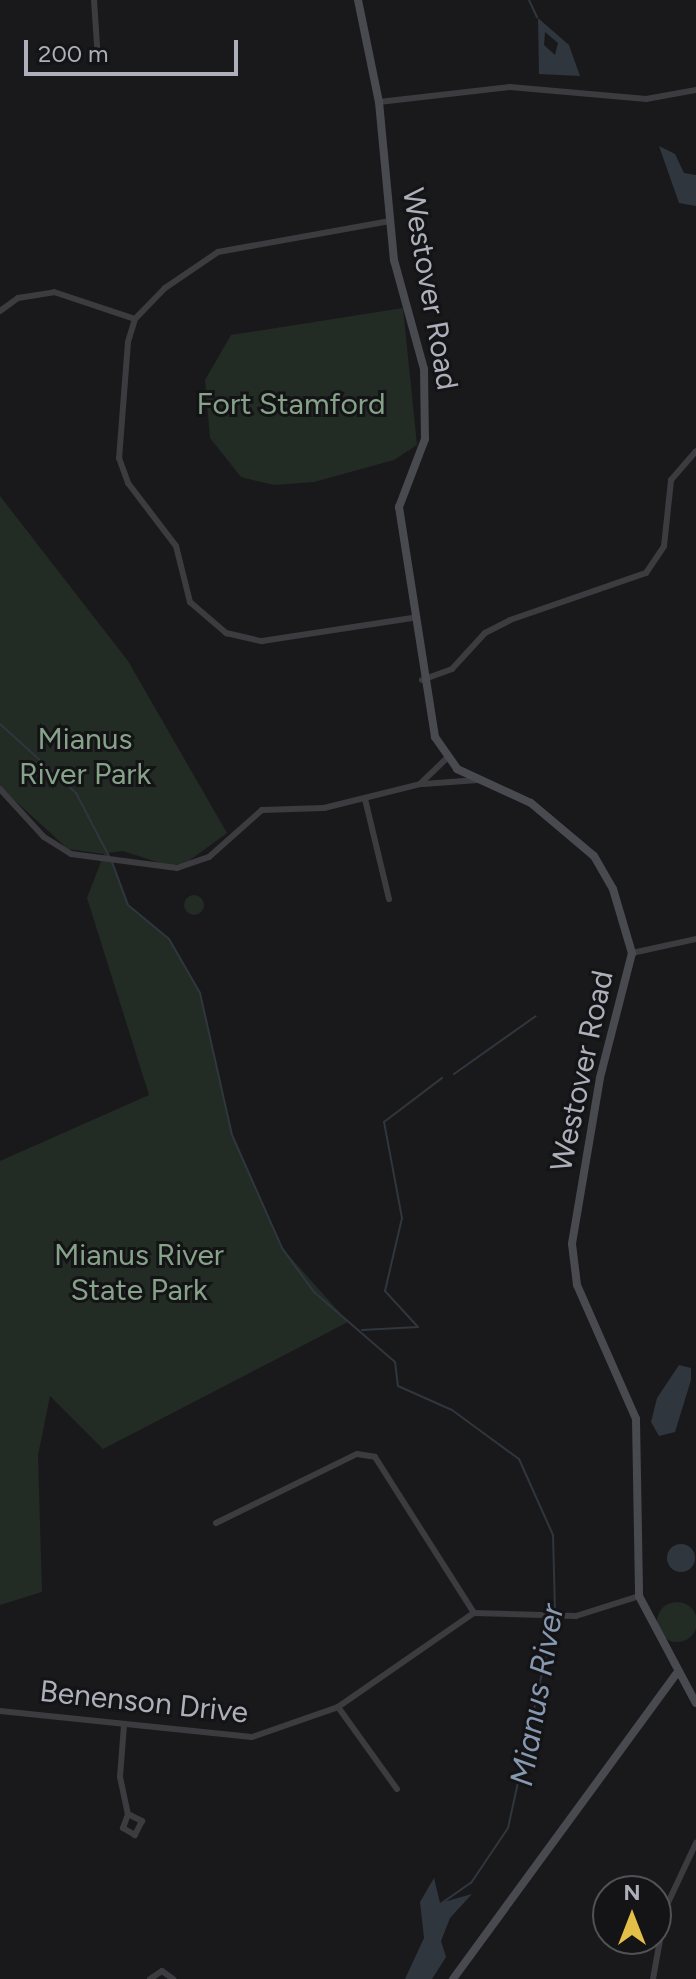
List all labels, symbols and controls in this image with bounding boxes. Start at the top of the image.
scale bar [28,24,242,74]
text: 200 m [38,39,109,68]
street label: Westover Road [395,185,465,393]
park label: Fort Stamford [196,386,386,422]
park label: Mianus River Park [19,721,151,792]
street label: Westover Road [543,967,621,1175]
park label: Mianus River State Park [54,1237,224,1308]
water label: Mianus River [502,1601,572,1789]
street label: Benenson Drive [38,1673,250,1731]
north arrow [592,1875,672,1955]
text: N [623,1879,641,1906]

